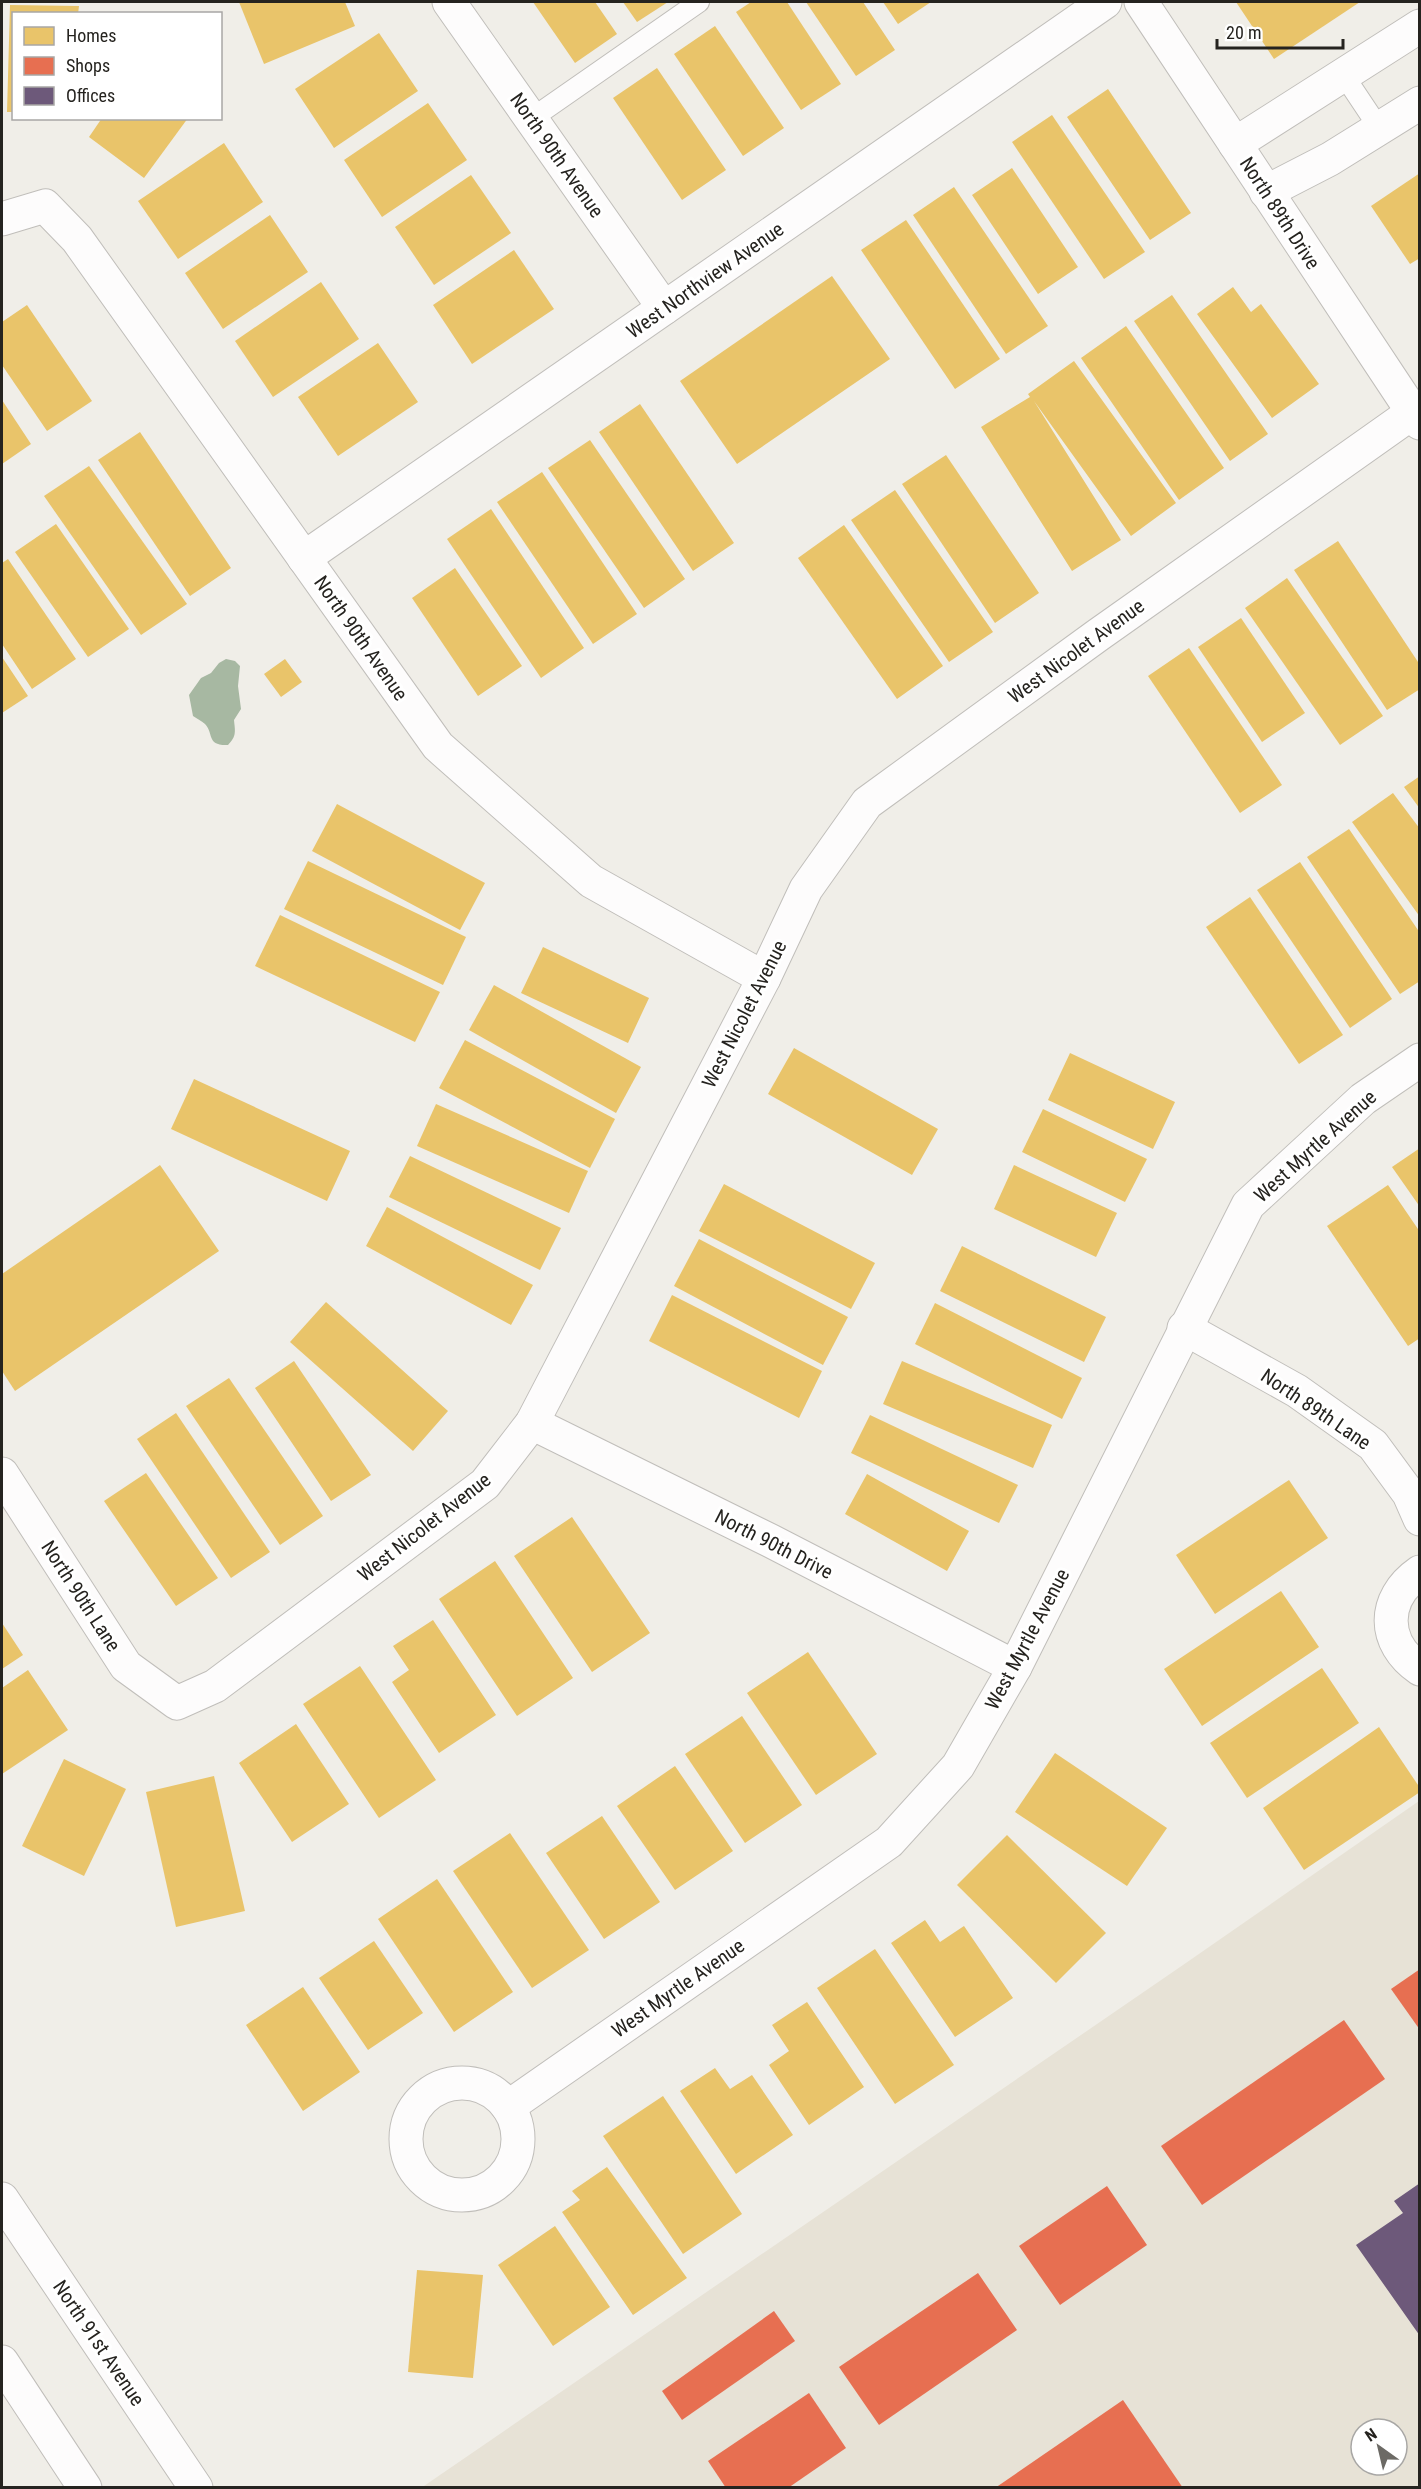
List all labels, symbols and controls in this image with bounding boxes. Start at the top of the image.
legend [12,12,222,120]
scale bar [1217,12,1343,50]
text: 20 m [1226,22,1261,43]
text: Homes [66,25,116,46]
text: Shops [66,55,110,76]
text: Offices [66,85,115,106]
street label: North 90th Avenue [505,88,609,222]
street label: North 89th Drive [1235,152,1325,274]
street label: West Northview Avenue [622,217,788,343]
street label: North 90th Avenue [309,571,413,705]
street label: West Nicolet Avenue [1003,594,1149,708]
street label: West Nicolet Avenue [696,936,792,1092]
street label: West Myrtle Avenue [1249,1085,1381,1207]
street label: North 89th Lane [1257,1363,1375,1455]
street label: West Nicolet Avenue [353,1468,495,1586]
street label: North 90th Drive [711,1504,837,1584]
street label: North 90th Lane [36,1536,126,1656]
street label: West Myrtle Avenue [980,1564,1074,1714]
street label: West Myrtle Avenue [607,1933,749,2043]
street label: North 91st Avenue [48,2276,150,2410]
north arrow [1349,2417,1409,2477]
text: N [1362,2424,1380,2446]

